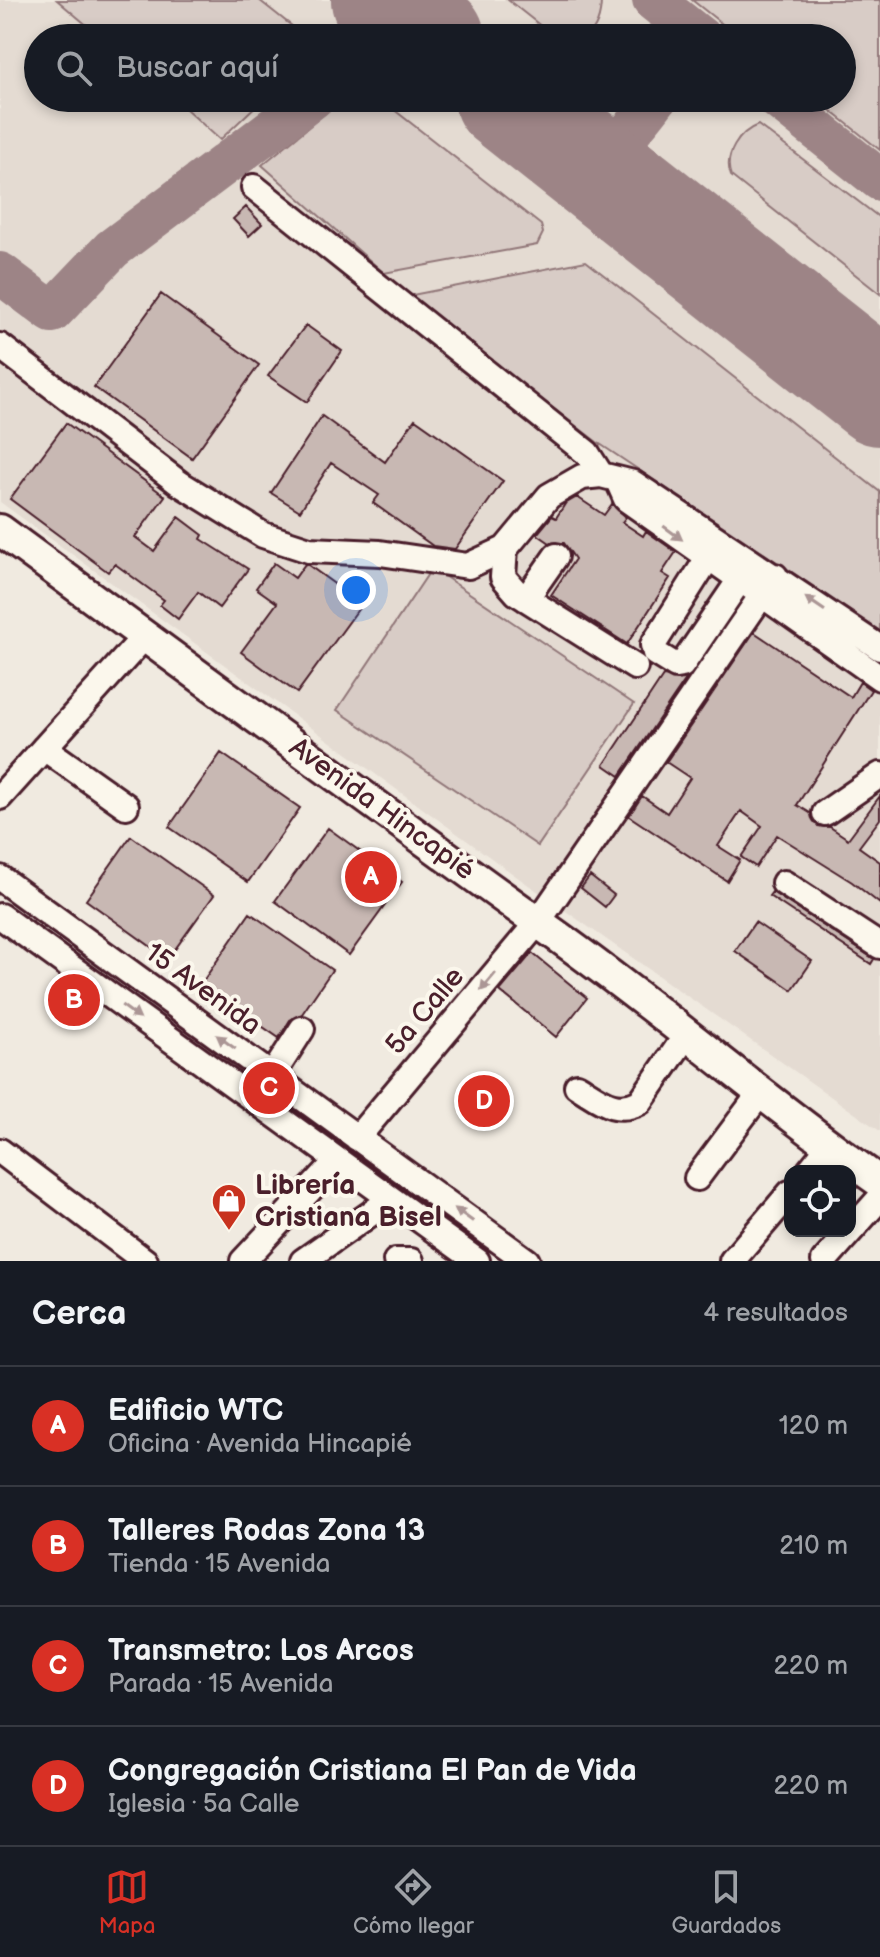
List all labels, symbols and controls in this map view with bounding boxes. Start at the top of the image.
search box [24,24,856,112]
icon: search [52,46,96,90]
text: Buscar aquí [116,50,278,86]
one-way arrow [663,525,684,541]
your location [336,570,376,610]
one-way arrow [805,597,826,612]
street label: Avenida Hincapié [283,730,481,888]
pin: A [345,847,397,907]
street label: 15 Avenida [139,936,267,1042]
street label: 5a Calle [379,961,471,1061]
pin: B [48,970,100,1030]
one-way arrow [480,972,497,992]
one-way arrow [120,1003,141,1019]
one-way arrow [216,1035,236,1051]
pin: C [243,1058,295,1118]
pin: D [458,1071,510,1131]
map controls [784,1165,856,1237]
button: locate [784,1165,856,1237]
place label: Librería Cristiana Bisel [255,1169,442,1234]
shop icon: Librería Cristiana Bisel [210,1182,248,1232]
one-way arrow [454,1208,474,1224]
text: Cerca [32,1293,127,1334]
text: 4 resultados [703,1298,848,1329]
text: Edificio WTC [108,1393,283,1429]
text: A [50,1411,66,1442]
text: 120 m [779,1411,848,1442]
text: Oficina · Avenida Hincapié [108,1429,412,1460]
text: Talleres Rodas Zona 13 [108,1513,425,1549]
text: B [49,1531,67,1562]
text: 210 m [779,1531,848,1562]
text: Tienda · 15 Avenida [108,1549,331,1580]
text: Transmetro: Los Arcos [108,1633,414,1669]
text: C [49,1651,67,1682]
text: 220 m [774,1651,848,1682]
text: Parada · 15 Avenida [108,1669,333,1700]
text: Congregación Cristiana El Pan de Vida [108,1753,637,1789]
text: D [49,1771,67,1802]
text: 220 m [774,1771,848,1802]
text: Iglesia · 5a Calle [108,1789,299,1820]
tab: Mapa [99,1865,155,1940]
tab: Cómo llegar [353,1865,474,1940]
tab: Guardados [671,1865,781,1940]

